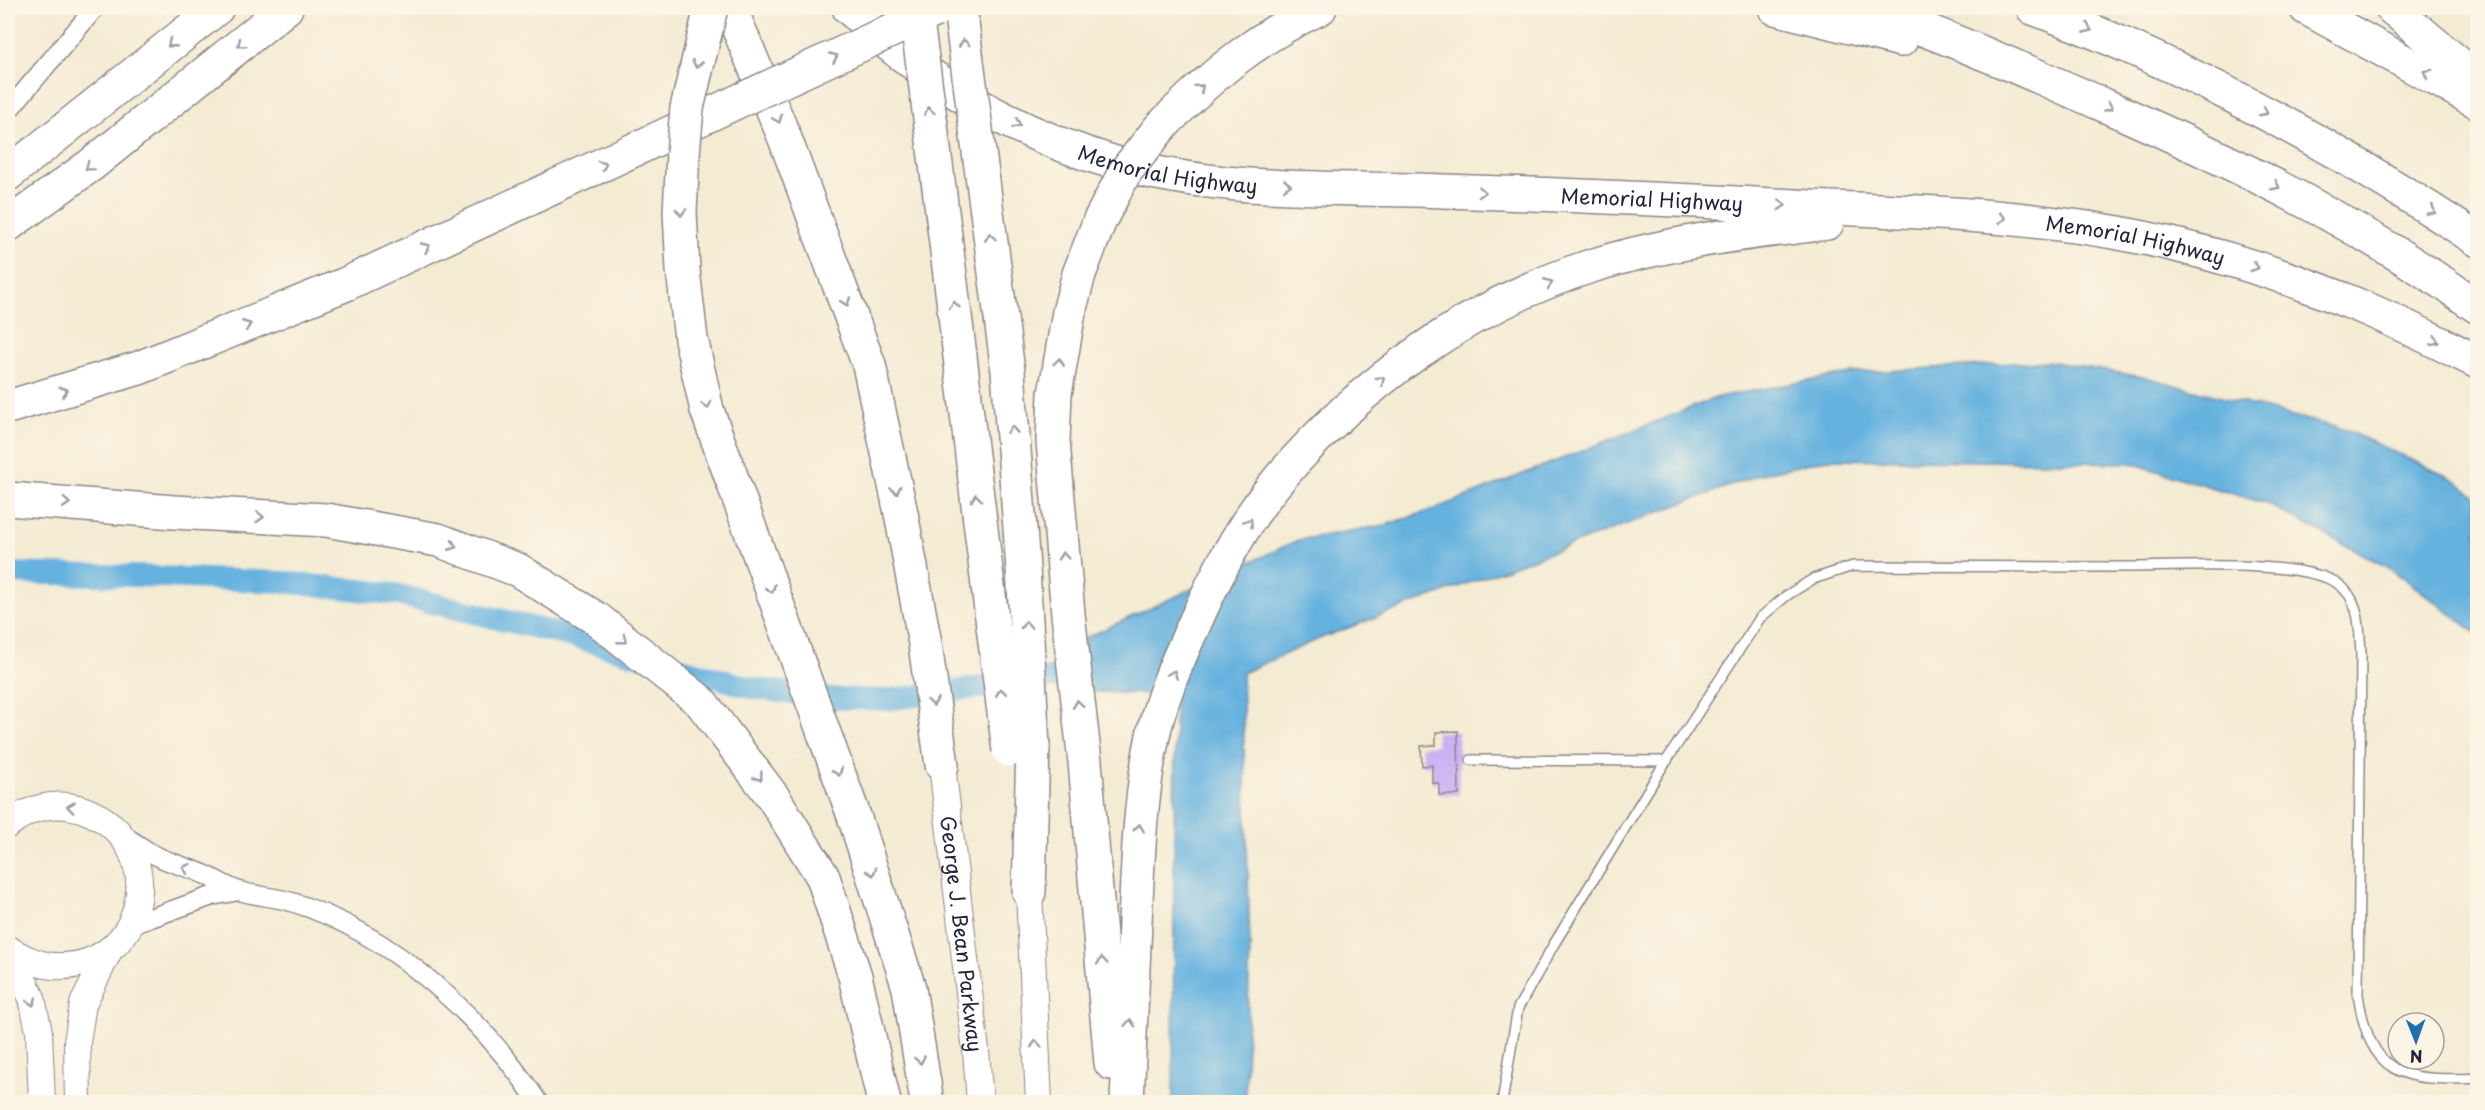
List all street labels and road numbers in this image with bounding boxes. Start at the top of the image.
street label: Memorial Highway [1074,137,1258,200]
street label: Memorial Highway [1560,180,1744,218]
street label: Memorial Highway [2044,208,2229,272]
street label: George J. Bean Parkway [933,814,991,1053]

